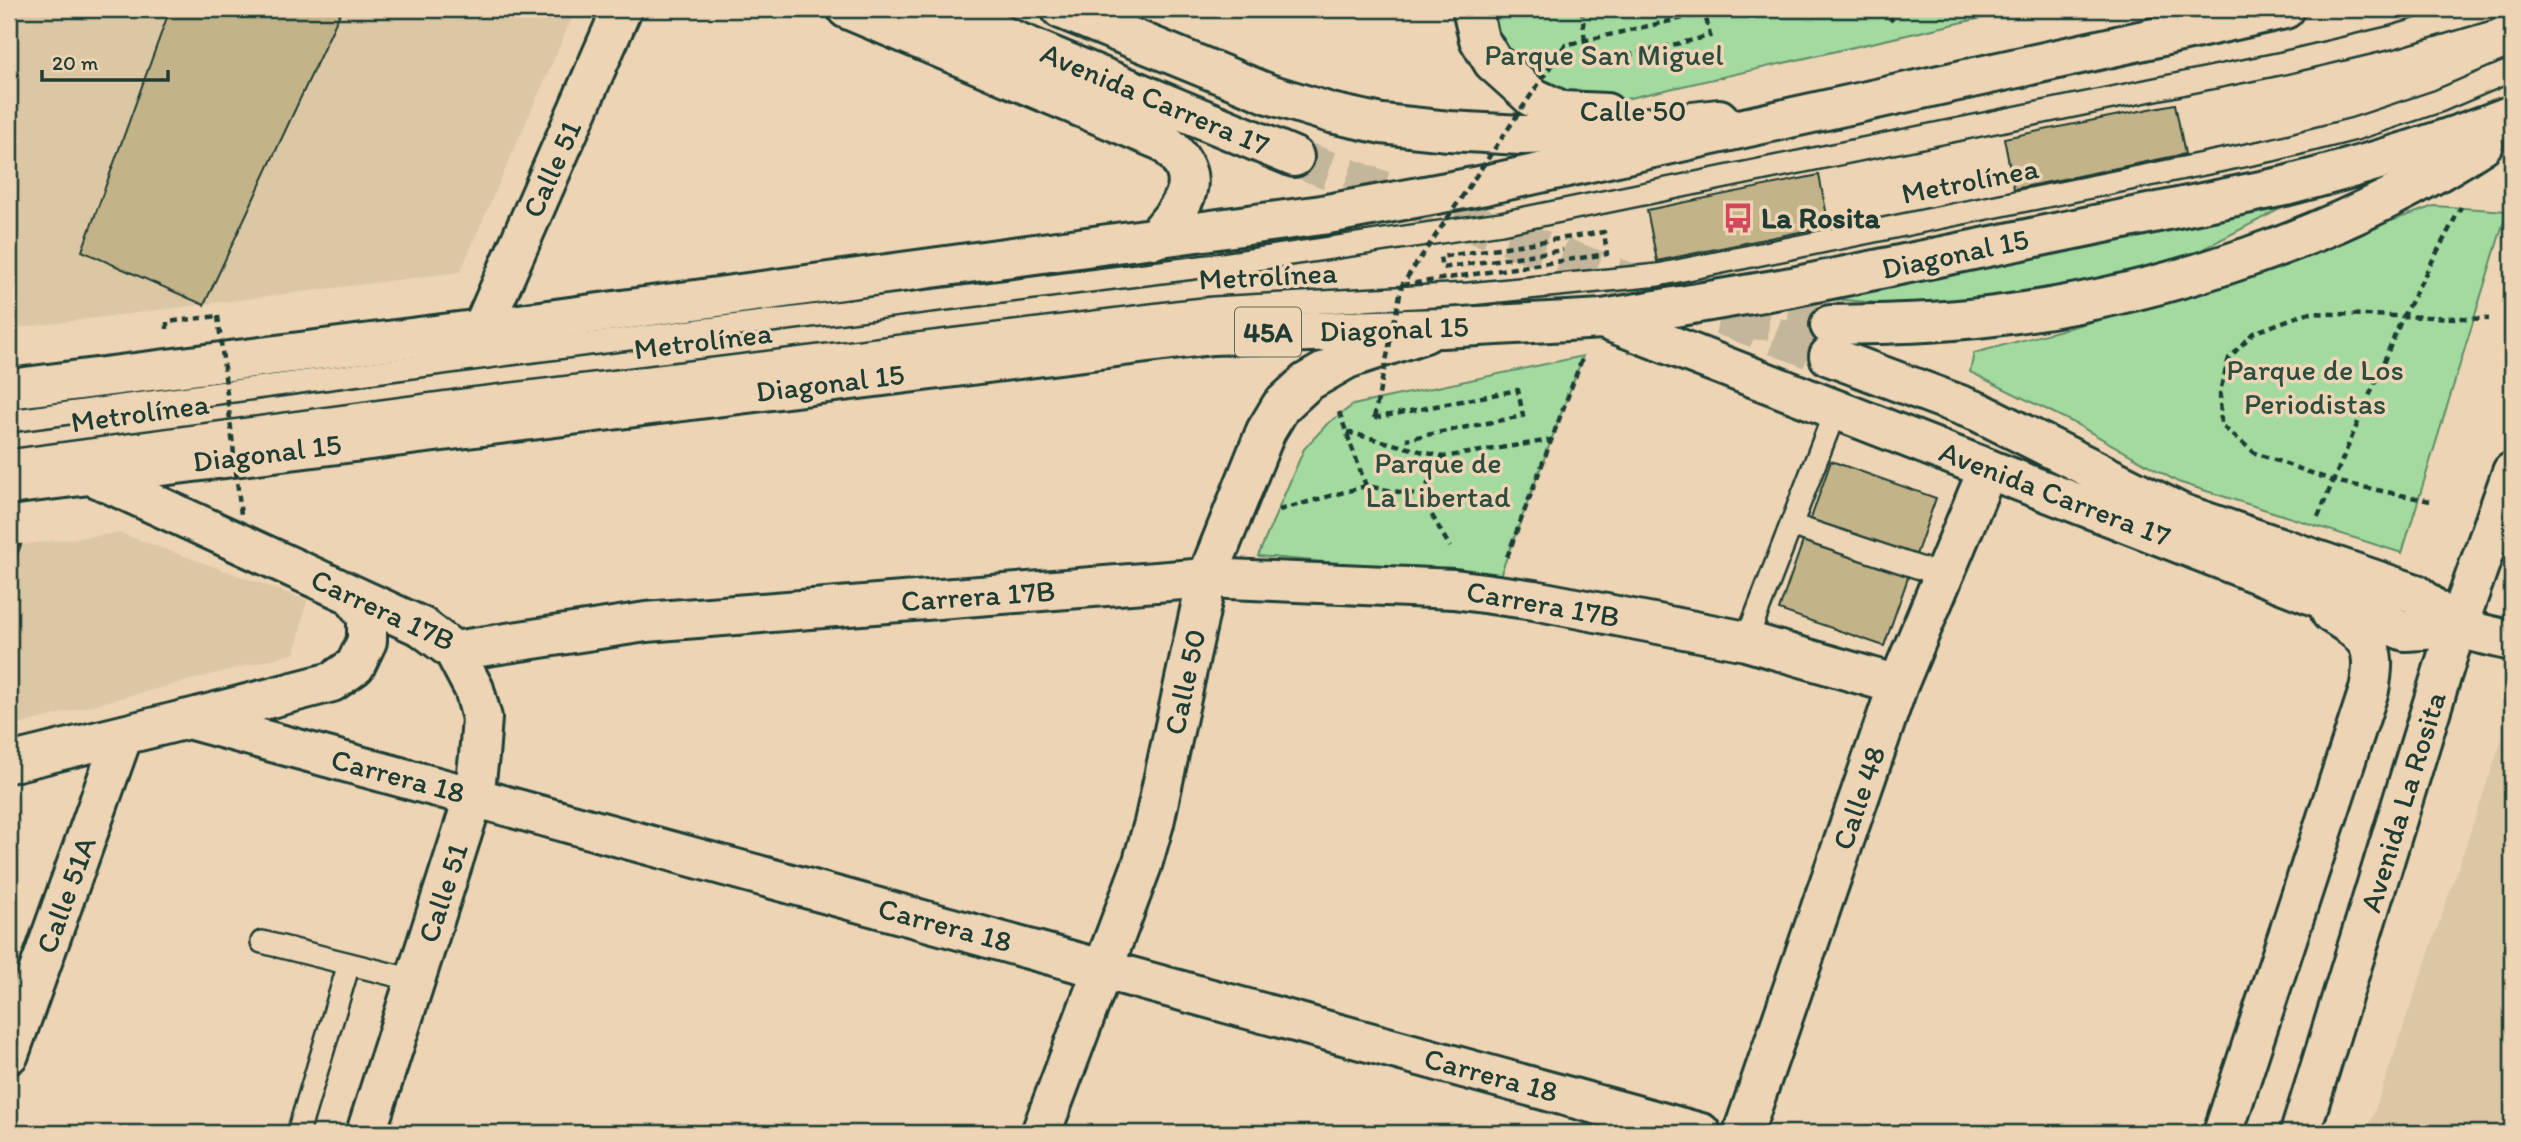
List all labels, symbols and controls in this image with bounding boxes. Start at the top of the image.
street label: Avenida Carrera 17 [1035,34,1275,163]
park label: Parque San Miguel [1484,36,1724,73]
scale bar [42,38,168,82]
text: 20 m [52,50,99,75]
street label: Calle 50 [1579,92,1687,129]
street label: Calle 51 [514,114,589,223]
street label: Metrolínea [1898,149,2042,212]
place label: La Rosita [1761,199,1881,236]
bus stop icon: La Rosita [1721,201,1755,235]
street label: Diagonal 15 [1878,220,2032,287]
street label: Metrolínea [1198,253,1339,298]
street label: Diagonal 15 [1319,307,1469,350]
road number: 45A [1235,308,1301,356]
street label: Metrolínea [632,314,775,367]
park label: Parque de Los Periodistas [2226,351,2404,422]
street label: Diagonal 15 [754,355,906,410]
street label: Metrolínea [69,384,212,440]
street label: Diagonal 15 [191,425,343,480]
street label: Avenida Carrera 17 [1934,432,2176,555]
park label: Parque de La Libertad [1365,444,1511,515]
street label: Carrera 17B [305,560,461,659]
street label: Carrera 17B [899,572,1056,619]
street label: Carrera 17B [1464,572,1623,635]
street label: Calle 50 [1155,626,1214,738]
street label: Avenida La Rosita [2351,687,2454,917]
street label: Carrera 18 [327,740,469,811]
street label: Calle 48 [1824,741,1893,855]
street label: Calle 51A [27,831,104,958]
street label: Calle 51 [409,838,476,947]
street label: Carrera 18 [874,889,1016,960]
street label: Carrera 18 [1420,1039,1562,1110]

